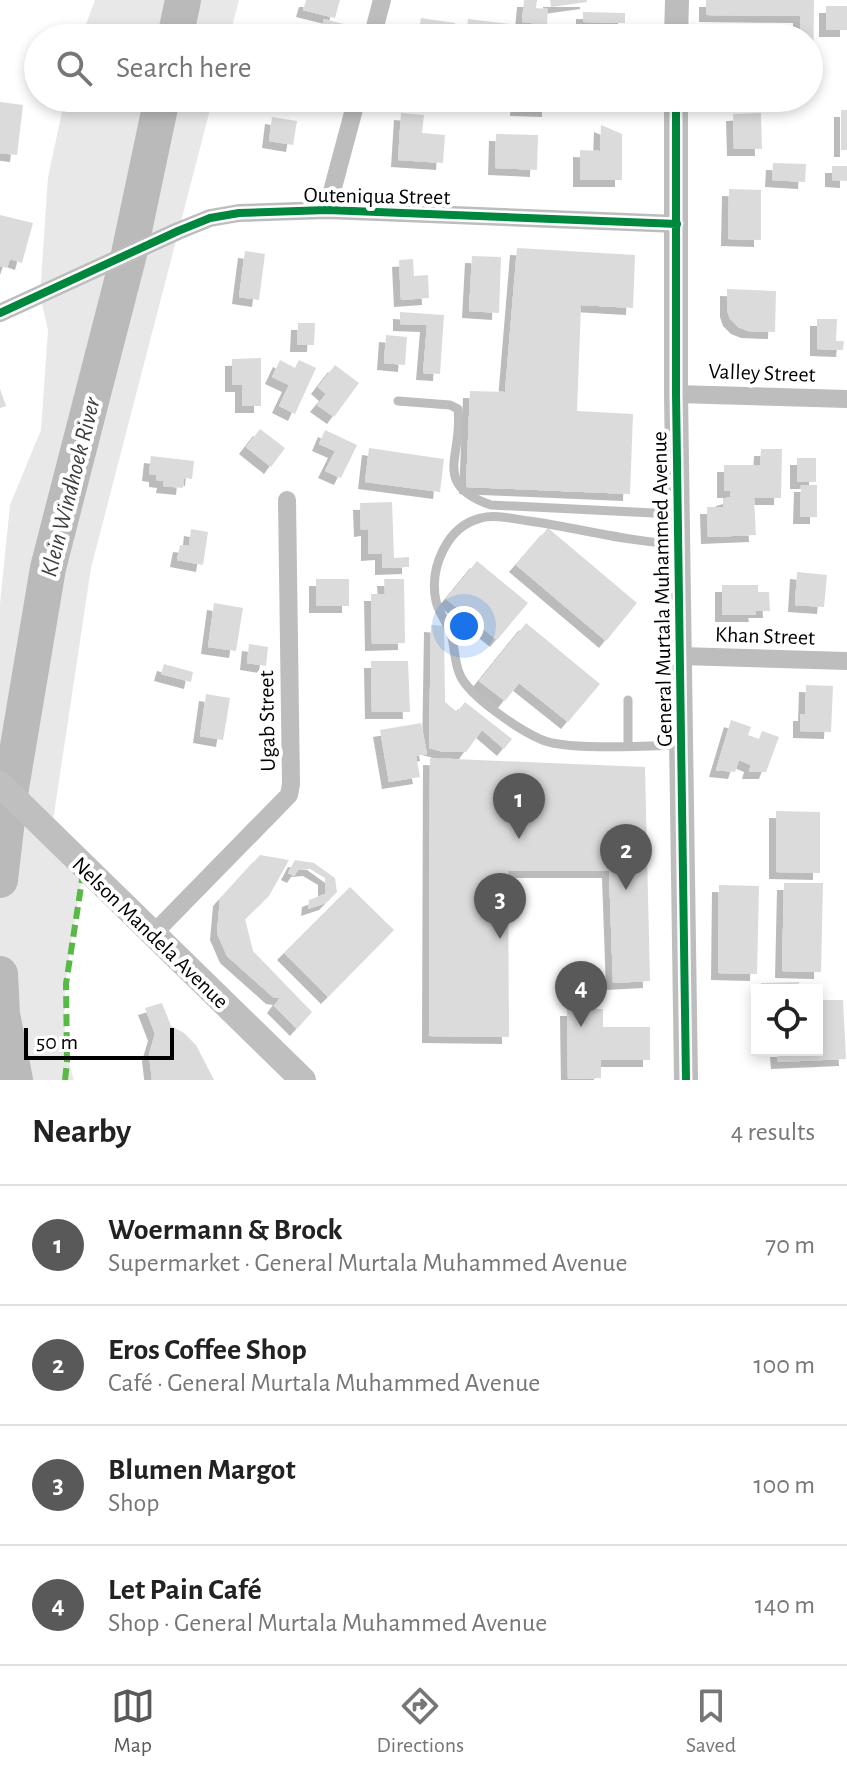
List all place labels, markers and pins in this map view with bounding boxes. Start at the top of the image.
pin: 1 [493,773,545,839]
pin: 2 [600,824,652,890]
pin: 3 [474,873,526,939]
pin: 4 [555,961,607,1027]

